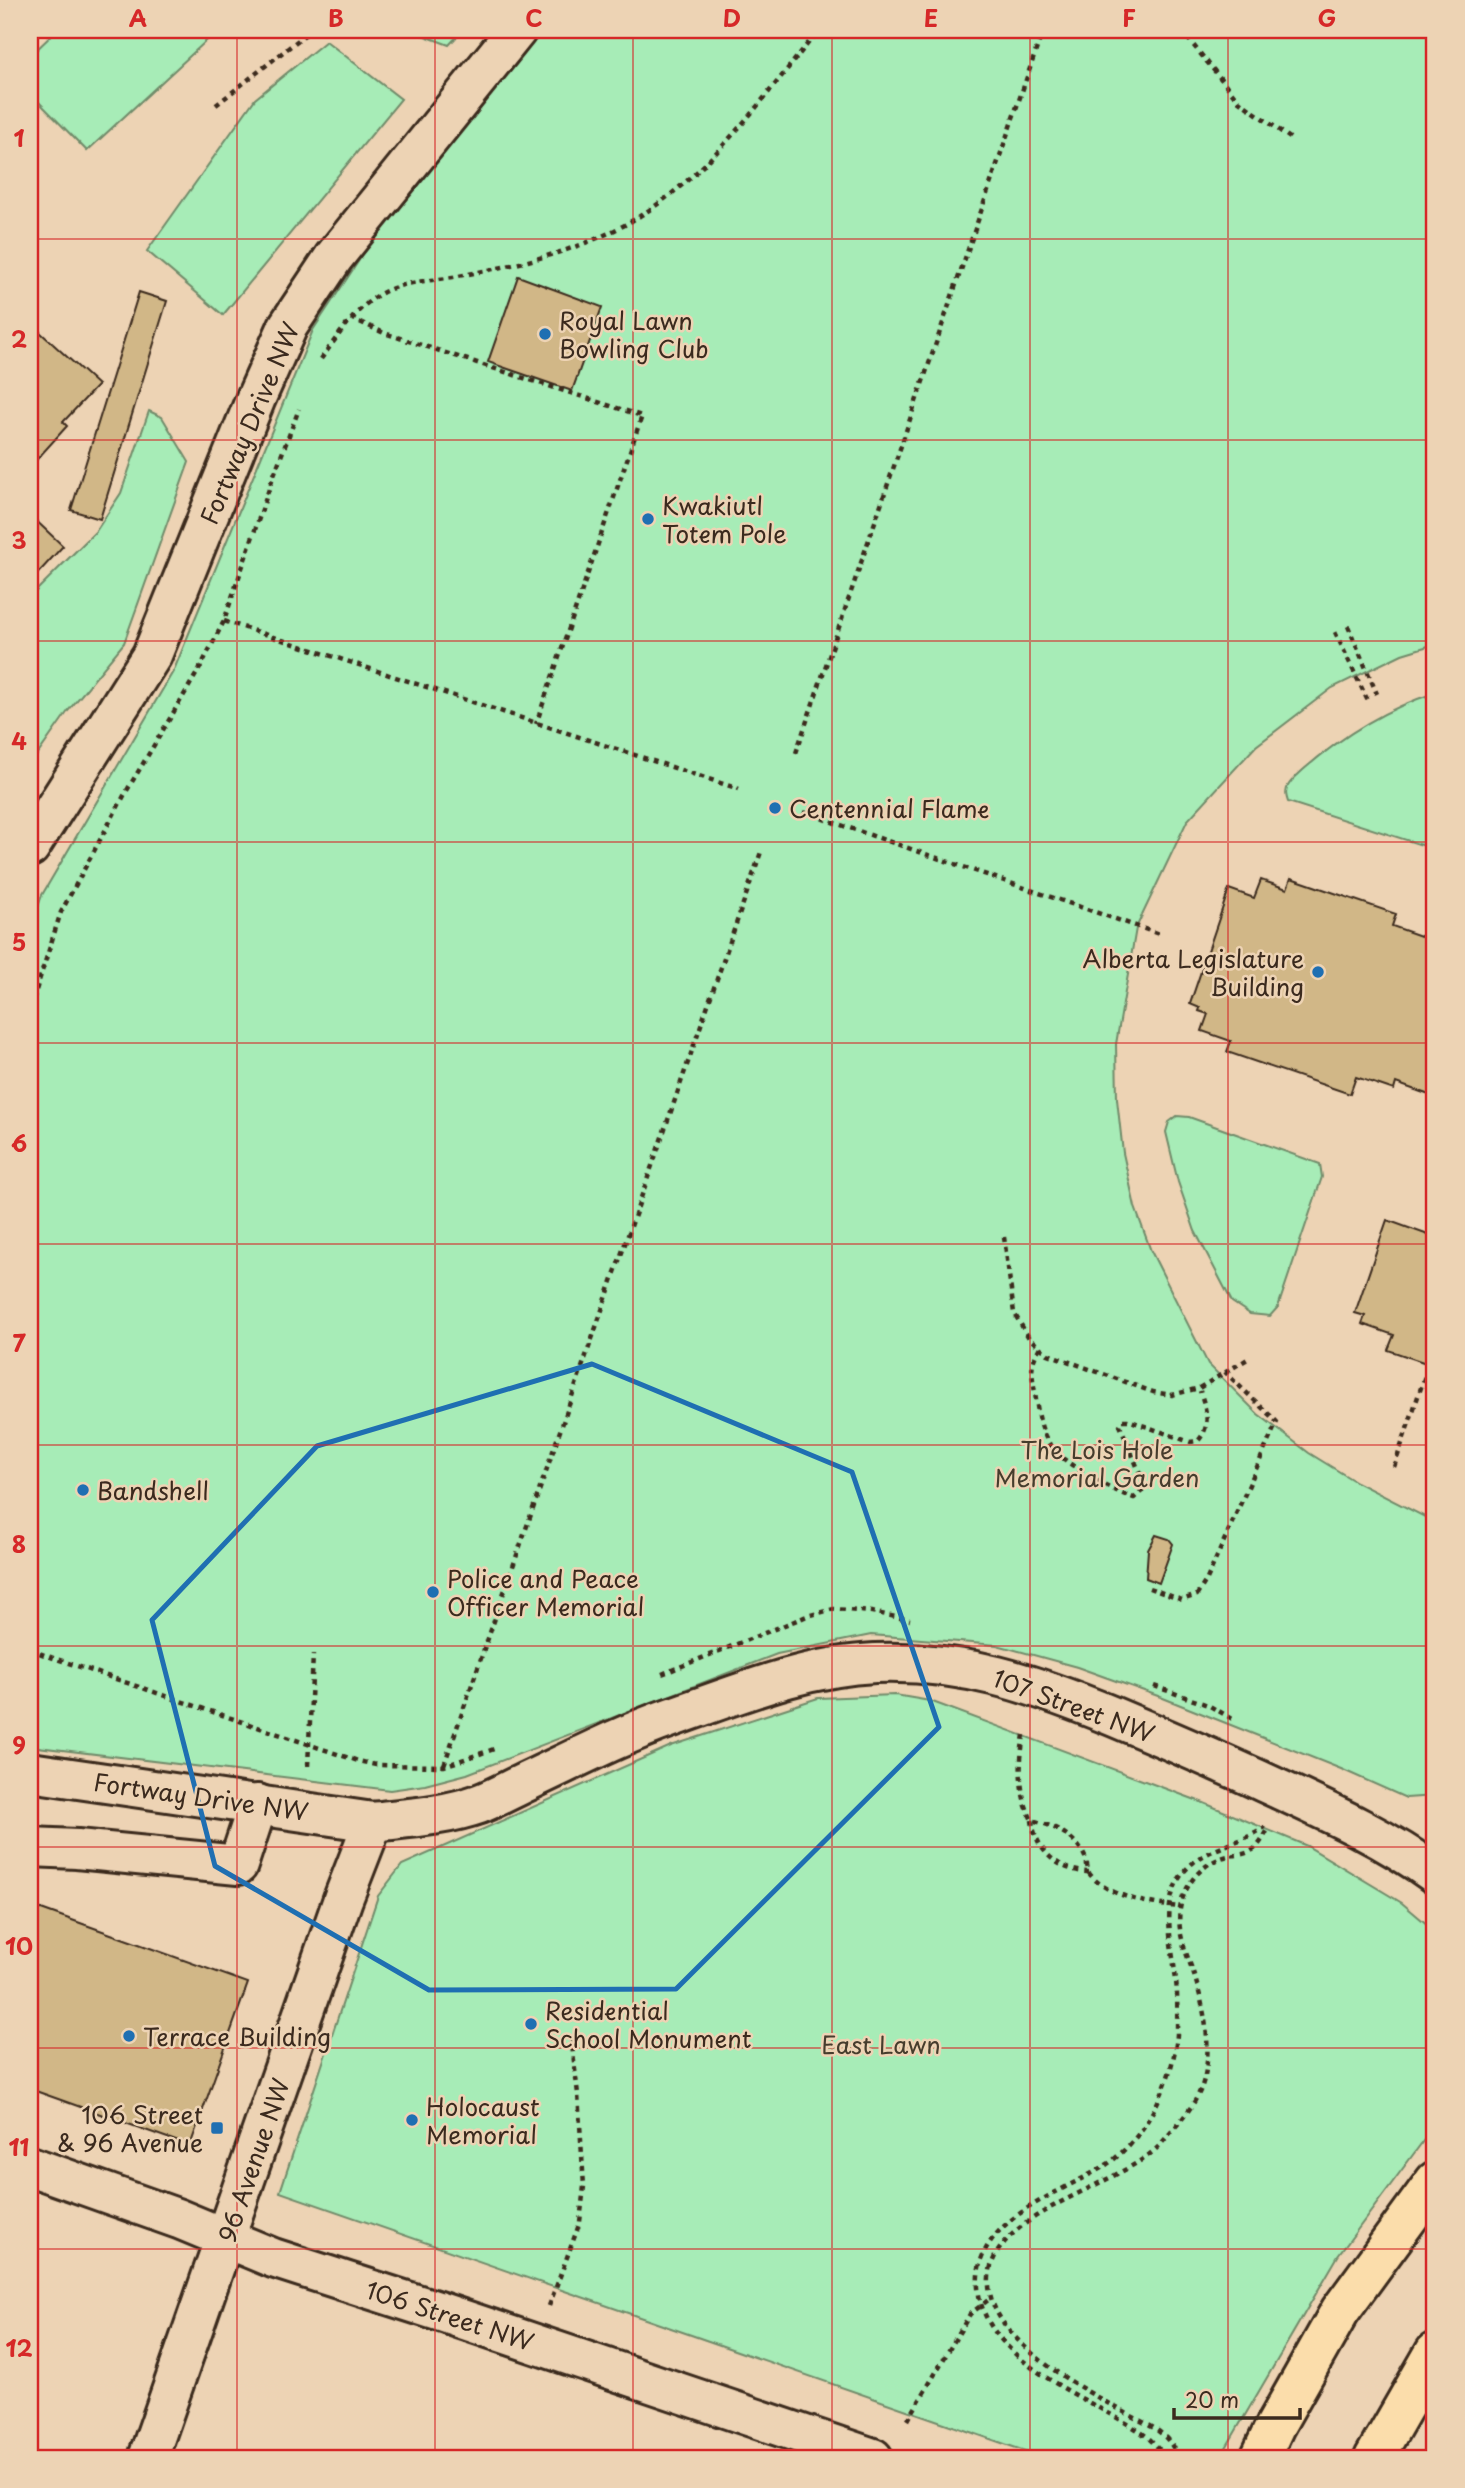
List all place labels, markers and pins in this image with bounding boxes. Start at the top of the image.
place label: Royal Lawn Bowling Club [559,302,708,366]
marker: Royal Lawn Bowling Club [537,326,553,342]
place label: Kwakiutl Totem Pole [662,487,787,551]
marker: Kwakiutl Totem Pole [640,511,656,527]
place label: Centennial Flame [789,790,989,826]
marker: Centennial Flame [767,800,783,816]
place label: Alberta Legislature Building [1082,940,1304,1004]
marker: Alberta Legislature Building [1310,964,1326,980]
place label: Bandshell [97,1472,209,1508]
marker: Bandshell [75,1482,91,1498]
place label: Police and Peace Officer Memorial [447,1560,644,1624]
marker: Police and Peace Officer Memorial [425,1584,441,1600]
place label: Residential School Monument [545,1992,752,2056]
marker: Residential School Monument [523,2016,539,2032]
place label: Terrace Building [143,2018,331,2054]
marker: Terrace Building [121,2028,137,2044]
place label: Holocaust Memorial [426,2088,540,2152]
place label: 106 Street & 96 Avenue [57,2096,203,2160]
marker: Holocaust Memorial [404,2112,420,2128]
marker: 106 Street & 96 Avenue [209,2120,225,2136]

